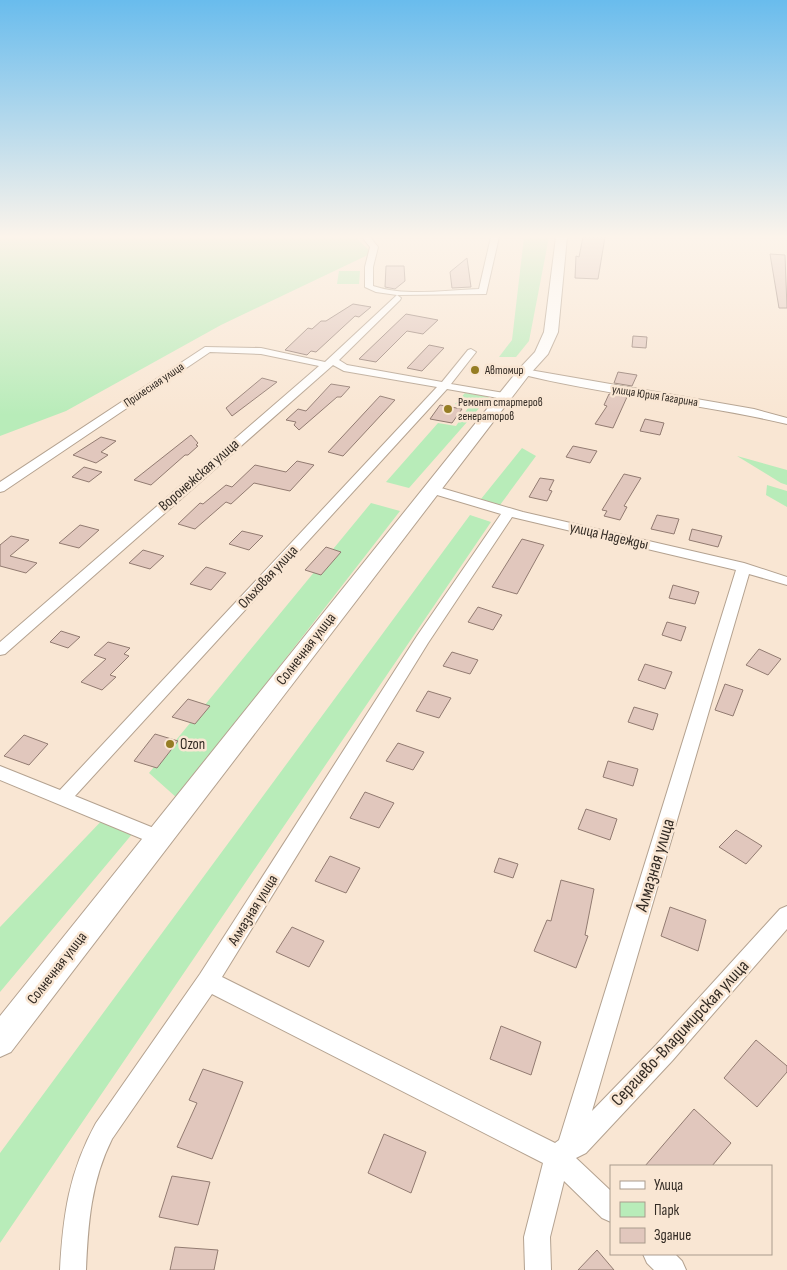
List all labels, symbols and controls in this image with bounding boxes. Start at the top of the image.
street label: Прилесная улица [121,359,187,411]
place label: Автомир [484,363,524,378]
marker: Автомир [469,364,481,376]
street label: улица Юрия Гагарина [611,382,699,410]
place label: Ремонт стартеров генераторов [458,395,543,424]
marker: Ремонт стартеров генераторов [442,403,454,415]
street label: Воронежская улица [155,435,243,515]
street label: улица Надежды [568,518,650,554]
street label: Ольховая улица [234,541,302,613]
street label: Солнечная улица [272,609,340,689]
place label: Ozon [180,735,205,754]
marker: Ozon [164,738,176,750]
street label: Алмазная улица [631,816,679,915]
street label: Алмазная улица [223,871,282,950]
street label: Солнечная улица [23,928,91,1008]
street label: Сергиево-Владимирская улица [607,955,753,1111]
legend [610,1165,772,1255]
text: Улица [654,1176,683,1195]
text: Парк [654,1201,680,1220]
text: Здание [654,1226,691,1245]

